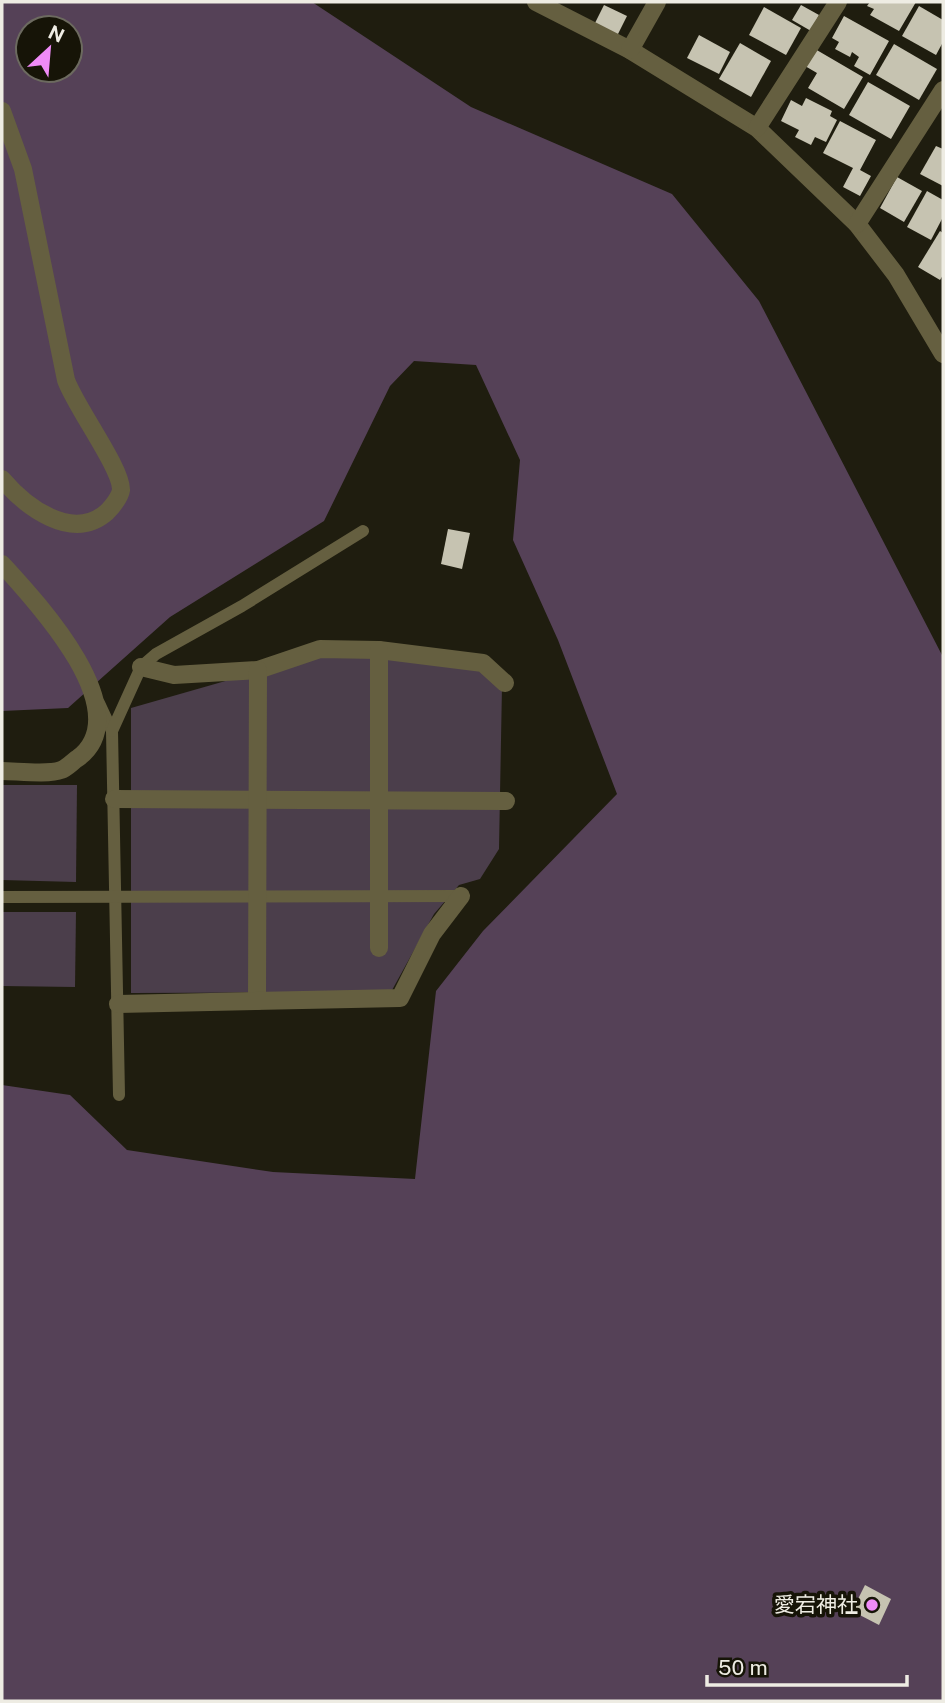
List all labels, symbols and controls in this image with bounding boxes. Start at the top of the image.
north arrow [14,14,84,84]
text: N [45,21,68,47]
place label: 愛宕神社 [774,1592,858,1617]
marker: 愛宕神社 [864,1597,880,1613]
scale bar [707,1644,906,1688]
text: 50 m [718,1655,768,1680]

